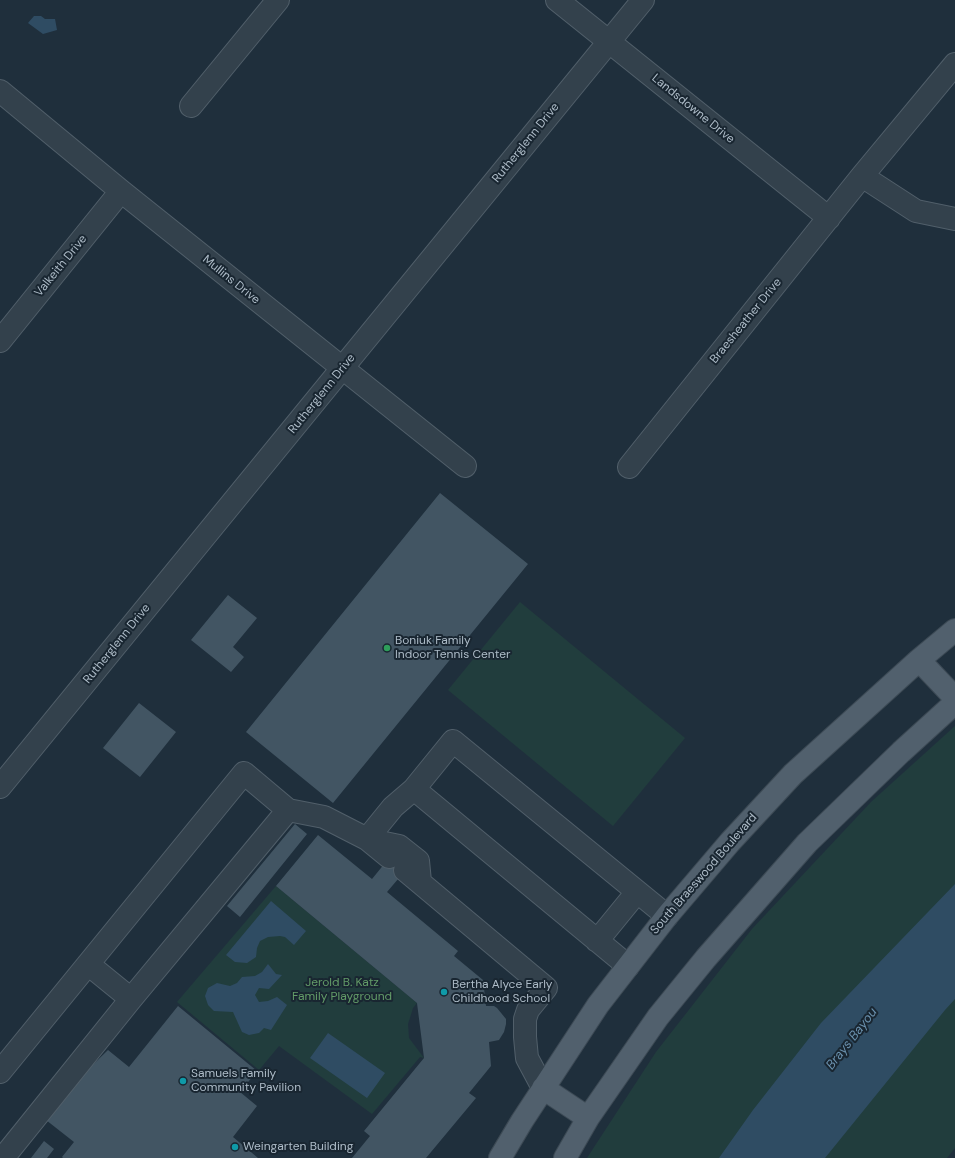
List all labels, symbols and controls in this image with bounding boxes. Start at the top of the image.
street label: Landsdowne Drive [649,71,737,147]
street label: Rutherglenn Drive [489,100,563,186]
street label: Valkeith Drive [32,232,90,300]
street label: Mullins Drive [199,252,263,308]
street label: Braesheather Drive [707,275,785,367]
street label: Rutherglenn Drive [285,351,359,437]
street label: Rutherglenn Drive [80,601,154,687]
place label: Boniuk Family Indoor Tennis Center [395,634,511,662]
marker: Boniuk Family Indoor Tennis Center [382,643,392,653]
street label: South Braeswood Boulevard [648,811,760,937]
park label: Jerold B. Katz Family Playground [292,976,392,1004]
place label: Bertha Alyce Early Childhood School [452,978,553,1006]
marker: Bertha Alyce Early Childhood School [439,987,449,997]
water label: Brays Bayou [823,1005,881,1073]
place label: Samuels Family Community Pavilion [191,1067,301,1095]
marker: Samuels Family Community Pavilion [178,1076,188,1086]
place label: Weingarten Building [243,1140,353,1154]
marker: Weingarten Building [230,1142,240,1152]

